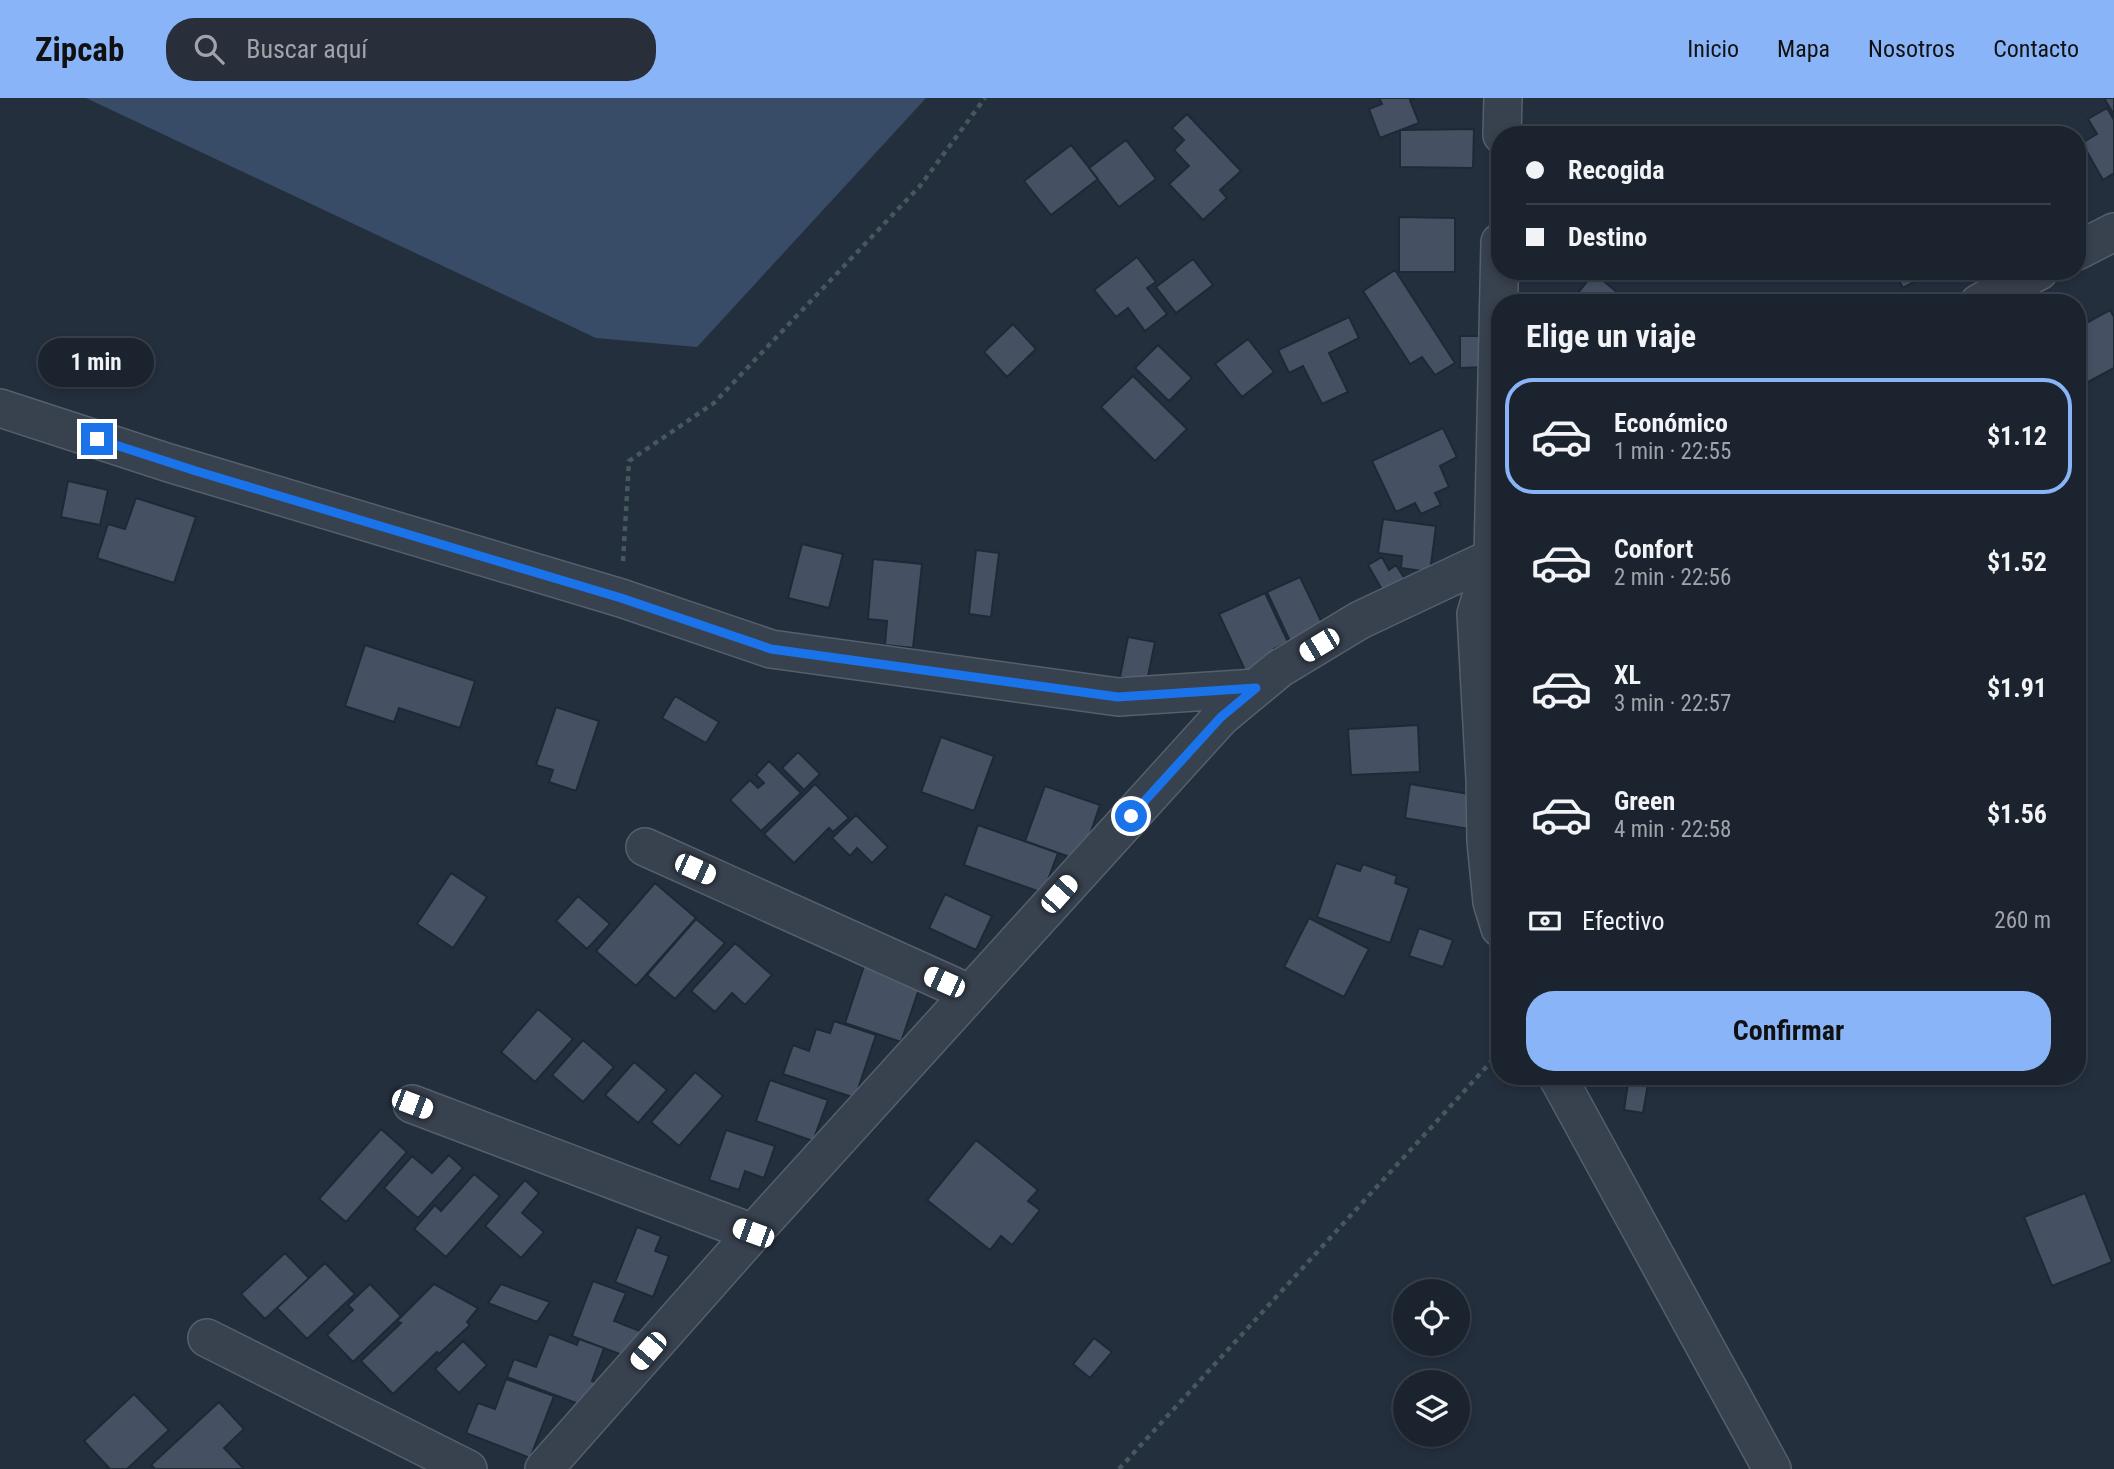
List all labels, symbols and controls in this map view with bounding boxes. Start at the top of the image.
search box [166,18,656,81]
text: Zipcab [35,30,124,69]
icon: search [190,30,228,68]
text: Buscar aquí [246,34,367,64]
text: Inicio [1687,35,1739,63]
text: Mapa [1777,35,1830,63]
text: Nosotros [1868,35,1955,63]
text: Contacto [1993,35,2079,63]
text: Recogida [1568,155,1665,185]
text: Destino [1568,222,1647,252]
text: Elige un viaje [1526,317,1696,355]
callout: 1 min [39,338,155,386]
text: 1 min [70,349,122,376]
icon: car [1530,405,1593,468]
text: Económico [1614,408,1728,438]
text: $1.12 [1987,421,2047,451]
route end [81,423,113,455]
text: 1 min · 22:55 [1614,438,1731,465]
icon: car [1530,531,1593,594]
text: Confort [1614,534,1693,564]
text: $1.52 [1987,547,2047,577]
text: 2 min · 22:56 [1614,564,1731,591]
car [1296,625,1343,665]
icon: car [1530,657,1593,720]
text: XL [1614,660,1641,690]
text: $1.91 [1987,673,2047,703]
text: 3 min · 22:57 [1614,690,1731,717]
icon: car [1530,783,1593,846]
text: Green [1614,786,1675,816]
text: $1.56 [1987,799,2047,829]
route start [1115,800,1147,832]
text: 4 min · 22:58 [1614,816,1731,843]
car [672,851,719,887]
car [1038,871,1081,917]
icon: cash [1526,902,1564,940]
text: Efectivo [1582,906,1664,936]
text: 260 m [1994,907,2051,934]
car [921,964,968,1000]
button: Confirmar [1526,991,2051,1071]
car [389,1087,436,1121]
car [730,1216,777,1250]
map controls [1393,1279,1470,1447]
button: locate [1393,1279,1470,1356]
car [627,1328,670,1374]
button: layers [1393,1370,1470,1447]

